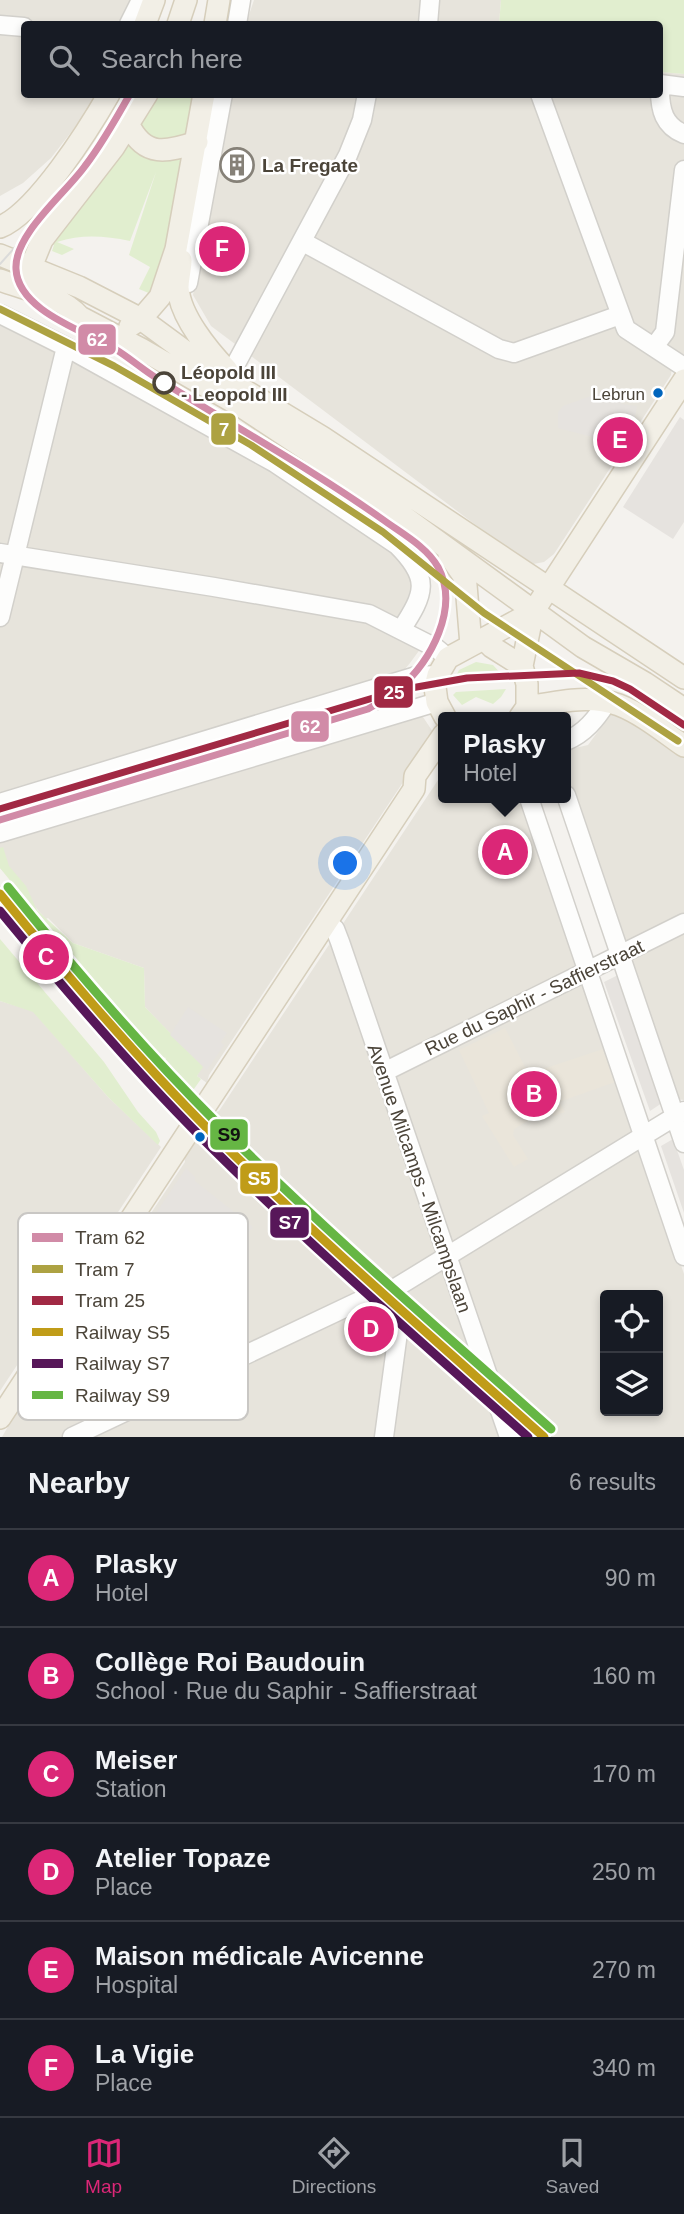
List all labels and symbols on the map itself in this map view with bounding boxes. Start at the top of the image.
building icon: La Fregate [218,146,256,184]
place label: La Fregate [262,155,358,176]
pin: F [199,223,245,275]
line badge: 62 [77,323,117,356]
text: 62 [86,329,108,350]
place label: Léopold III - Leopold III [181,362,288,405]
marker: Léopold III - Leopold III [153,372,175,394]
place label: Lebrun [592,385,645,404]
marker: Lebrun [651,386,665,400]
line badge: 7 [210,412,237,446]
pin: E [597,414,643,466]
text: 7 [219,419,229,440]
line badge: 25 [373,675,414,709]
text: 25 [383,682,405,703]
line badge: 62 [290,710,330,743]
text: 62 [299,716,321,737]
pin: A [482,826,528,878]
your location [328,846,362,880]
pin: C [23,931,69,983]
street label: Rue du Saphir - Saffierstraat [422,935,648,1060]
street label: Avenue Milcamps - Milcampslaan [364,1041,475,1315]
pin: B [511,1068,557,1120]
line badge: S9 [209,1118,249,1151]
text: S9 [217,1124,241,1145]
unlabelled marker [193,1130,207,1144]
line badge: S5 [239,1162,279,1195]
text: S5 [247,1168,271,1189]
line badge: S7 [269,1206,310,1239]
text: S7 [278,1212,302,1233]
legend [18,1213,248,1420]
text: Tram 62 [75,1227,145,1248]
text: Tram 7 [75,1259,134,1280]
text: Tram 25 [75,1290,145,1311]
pin: D [348,1303,394,1355]
text: Railway S5 [75,1322,170,1343]
text: Railway S7 [75,1353,170,1374]
text: Railway S9 [75,1385,170,1406]

